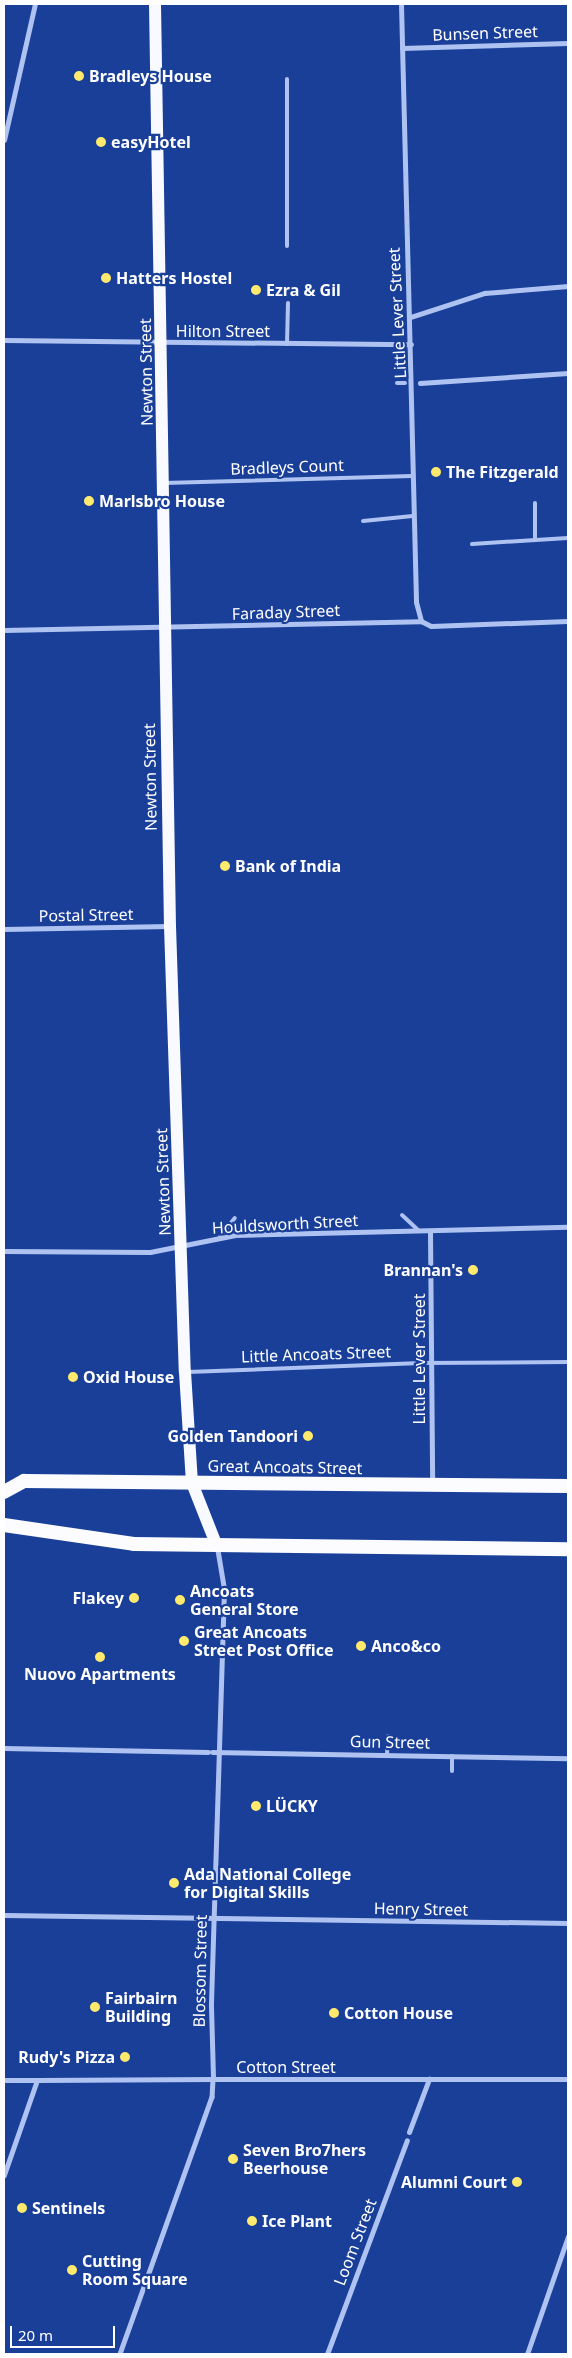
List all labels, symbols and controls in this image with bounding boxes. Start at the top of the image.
street label: Bunsen Street [432,22,538,44]
place label: Bradleys House [89,66,212,86]
marker: Bradleys House [73,70,85,82]
place label: easyHotel [111,132,191,152]
marker: easyHotel [95,136,107,148]
street label: Little Lever Street [384,247,410,379]
place label: Hatters Hostel [116,268,232,288]
marker: Hatters Hostel [100,272,112,284]
place label: Ezra & Gil [266,280,341,300]
marker: Ezra & Gil [250,284,262,296]
street label: Newton Street [135,318,157,426]
street label: Hilton Street [176,321,270,341]
street label: Bradleys Count [230,455,344,479]
place label: The Fitzgerald [446,462,559,482]
marker: The Fitzgerald [430,466,442,478]
place label: Marlsbro House [99,491,225,511]
marker: Marlsbro House [83,495,95,507]
street label: Faraday Street [232,601,340,623]
street label: Newton Street [139,723,161,831]
place label: Bank of India [235,856,341,876]
marker: Bank of India [219,860,231,872]
street label: Postal Street [38,905,134,925]
street label: Newton Street [152,1128,174,1236]
street label: Houldsworth Street [211,1211,359,1237]
place label: Brannan's [384,1260,463,1280]
marker: Brannan's [467,1264,479,1276]
street label: Little Lever Street [409,1293,429,1425]
street label: Little Ancoats Street [241,1342,391,1366]
place label: Oxid House [83,1367,174,1387]
marker: Oxid House [67,1371,79,1383]
place label: Golden Tandoori [167,1426,298,1446]
marker: Golden Tandoori [302,1430,314,1442]
street label: Great Ancoats Street [208,1456,362,1478]
place label: Ancoats General Store [190,1581,299,1619]
place label: Flakey [73,1588,124,1608]
marker: Flakey [128,1592,140,1604]
marker: Ancoats General Store [174,1594,186,1606]
place label: Great Ancoats Street Post Office [194,1622,333,1660]
marker: Great Ancoats Street Post Office [178,1635,190,1647]
place label: Anco&co [371,1636,441,1656]
marker: Anco&co [355,1640,367,1652]
marker: Nuovo Apartments [94,1651,106,1663]
place label: Nuovo Apartments [24,1664,176,1684]
street label: Gun Street [350,1732,430,1752]
place label: LÜCKY [266,1796,318,1816]
marker: LÜCKY [250,1800,262,1812]
place label: Ada National College for Digital Skills [184,1864,351,1902]
marker: Ada National College for Digital Skills [168,1877,180,1889]
street label: Henry Street [374,1899,468,1919]
street label: Blossom Street [189,1914,211,2028]
place label: Fairbairn Building [105,1988,177,2026]
marker: Fairbairn Building [89,2001,101,2013]
place label: Cotton House [344,2003,453,2023]
marker: Cotton House [328,2007,340,2019]
place label: Rudy's Pizza [18,2047,115,2067]
marker: Rudy's Pizza [119,2051,131,2063]
street label: Cotton Street [236,2057,336,2077]
place label: Seven Bro7hers Beerhouse [243,2140,366,2178]
marker: Seven Bro7hers Beerhouse [227,2153,239,2165]
place label: Alumni Court [401,2172,507,2192]
marker: Alumni Court [511,2176,523,2188]
street label: Loom Street [330,2196,380,2288]
place label: Sentinels [32,2198,105,2218]
marker: Sentinels [16,2202,28,2214]
place label: Ice Plant [262,2211,332,2231]
marker: Ice Plant [246,2215,258,2227]
place label: Cutting Room Square [82,2251,188,2289]
marker: Cutting Room Square [66,2264,78,2276]
scale bar [12,2316,118,2348]
text: 20 m [18,2325,53,2345]

